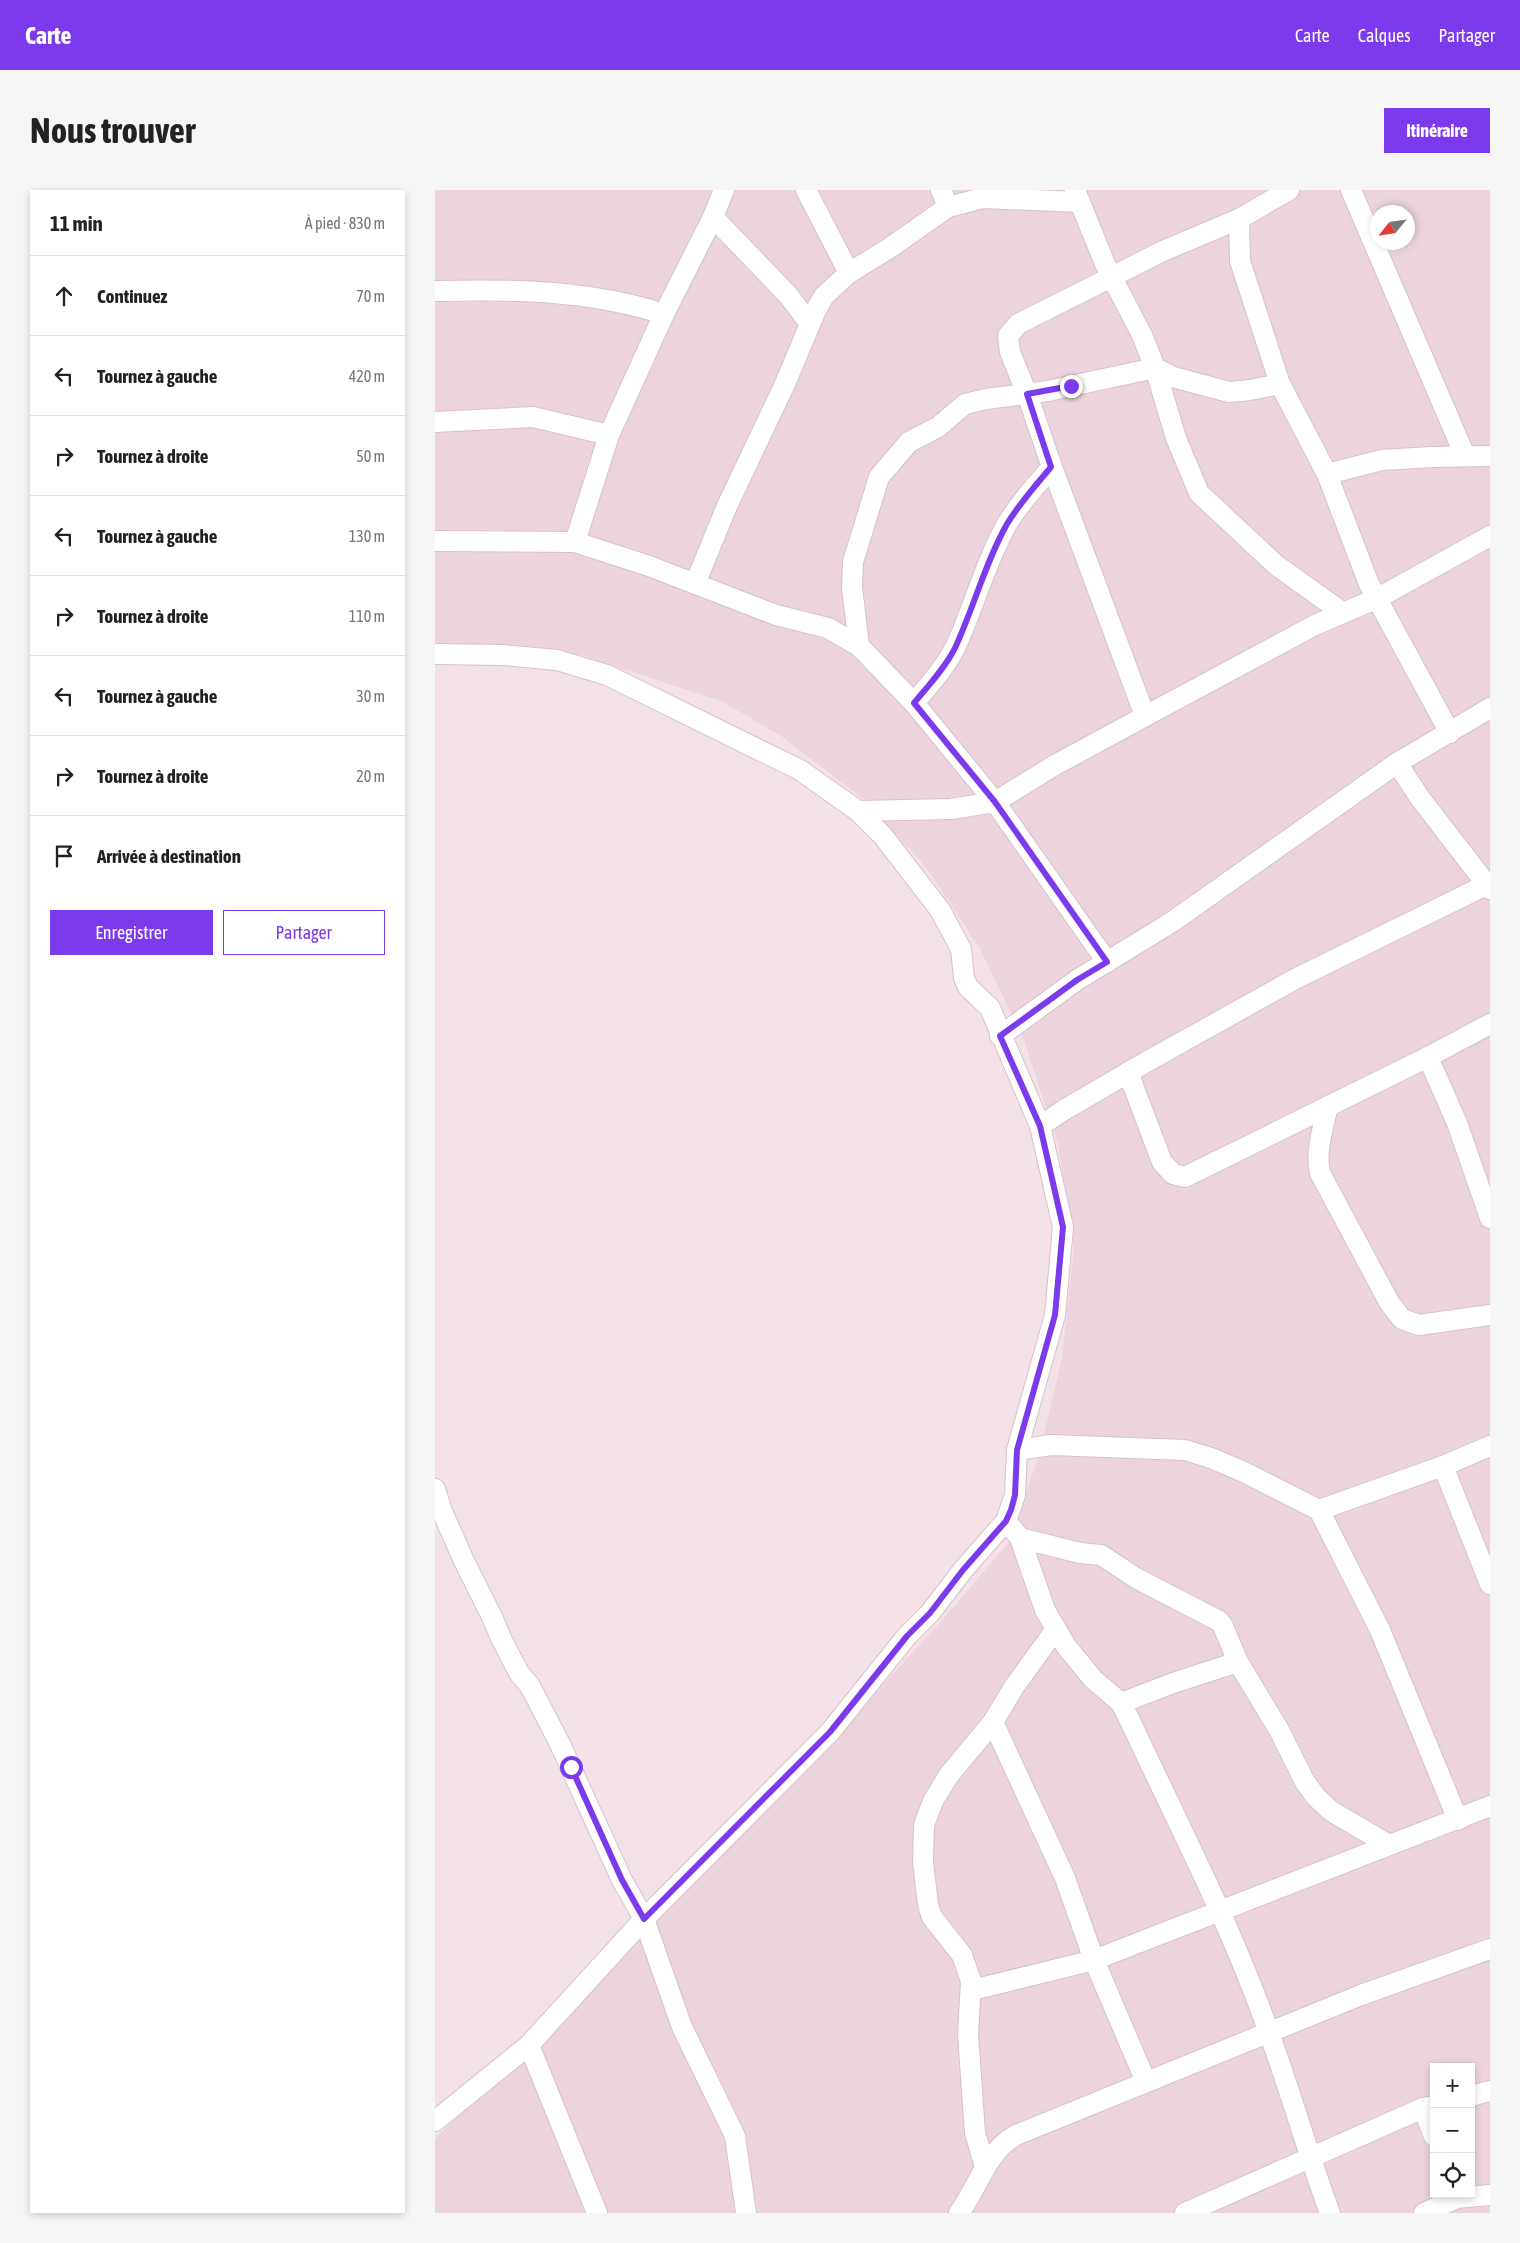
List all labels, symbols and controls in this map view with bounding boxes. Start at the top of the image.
text: Carte [25,22,71,49]
text: Carte [1295,25,1330,46]
text: Calques [1358,25,1411,46]
text: Partager [1439,25,1495,46]
button: Itinéraire [1384,108,1490,153]
text: Nous trouver [30,110,195,150]
north arrow [1370,205,1415,250]
text: 11 min [50,211,103,235]
text: À pied · 830 m [305,214,385,232]
icon: ahead [50,282,78,310]
text: Continuez [97,285,167,307]
text: 70 m [356,287,385,305]
icon: left [50,362,78,390]
text: Tournez à gauche [97,365,217,387]
text: 420 m [349,367,385,385]
route end [1060,375,1083,398]
icon: right [50,442,78,470]
text: Tournez à droite [97,445,208,467]
text: 50 m [356,447,385,465]
icon: left [50,522,78,550]
text: Tournez à gauche [97,525,217,547]
text: 130 m [349,527,385,545]
icon: right [50,602,78,630]
text: Tournez à droite [97,605,208,627]
text: 110 m [349,607,385,625]
icon: left [50,682,78,710]
text: Tournez à gauche [97,685,217,707]
text: 30 m [356,687,385,705]
icon: right [50,762,78,790]
text: Tournez à droite [97,765,208,787]
text: 20 m [356,767,385,785]
icon: arrive [50,842,78,870]
text: Arrivée à destination [97,845,241,867]
button: Enregistrer [50,910,213,955]
button: Partager [223,910,385,955]
route start [560,1756,583,1779]
map controls [1430,2063,1475,2198]
button: + [1430,2063,1475,2108]
button: − [1430,2108,1475,2153]
button: locate [1430,2153,1475,2198]

